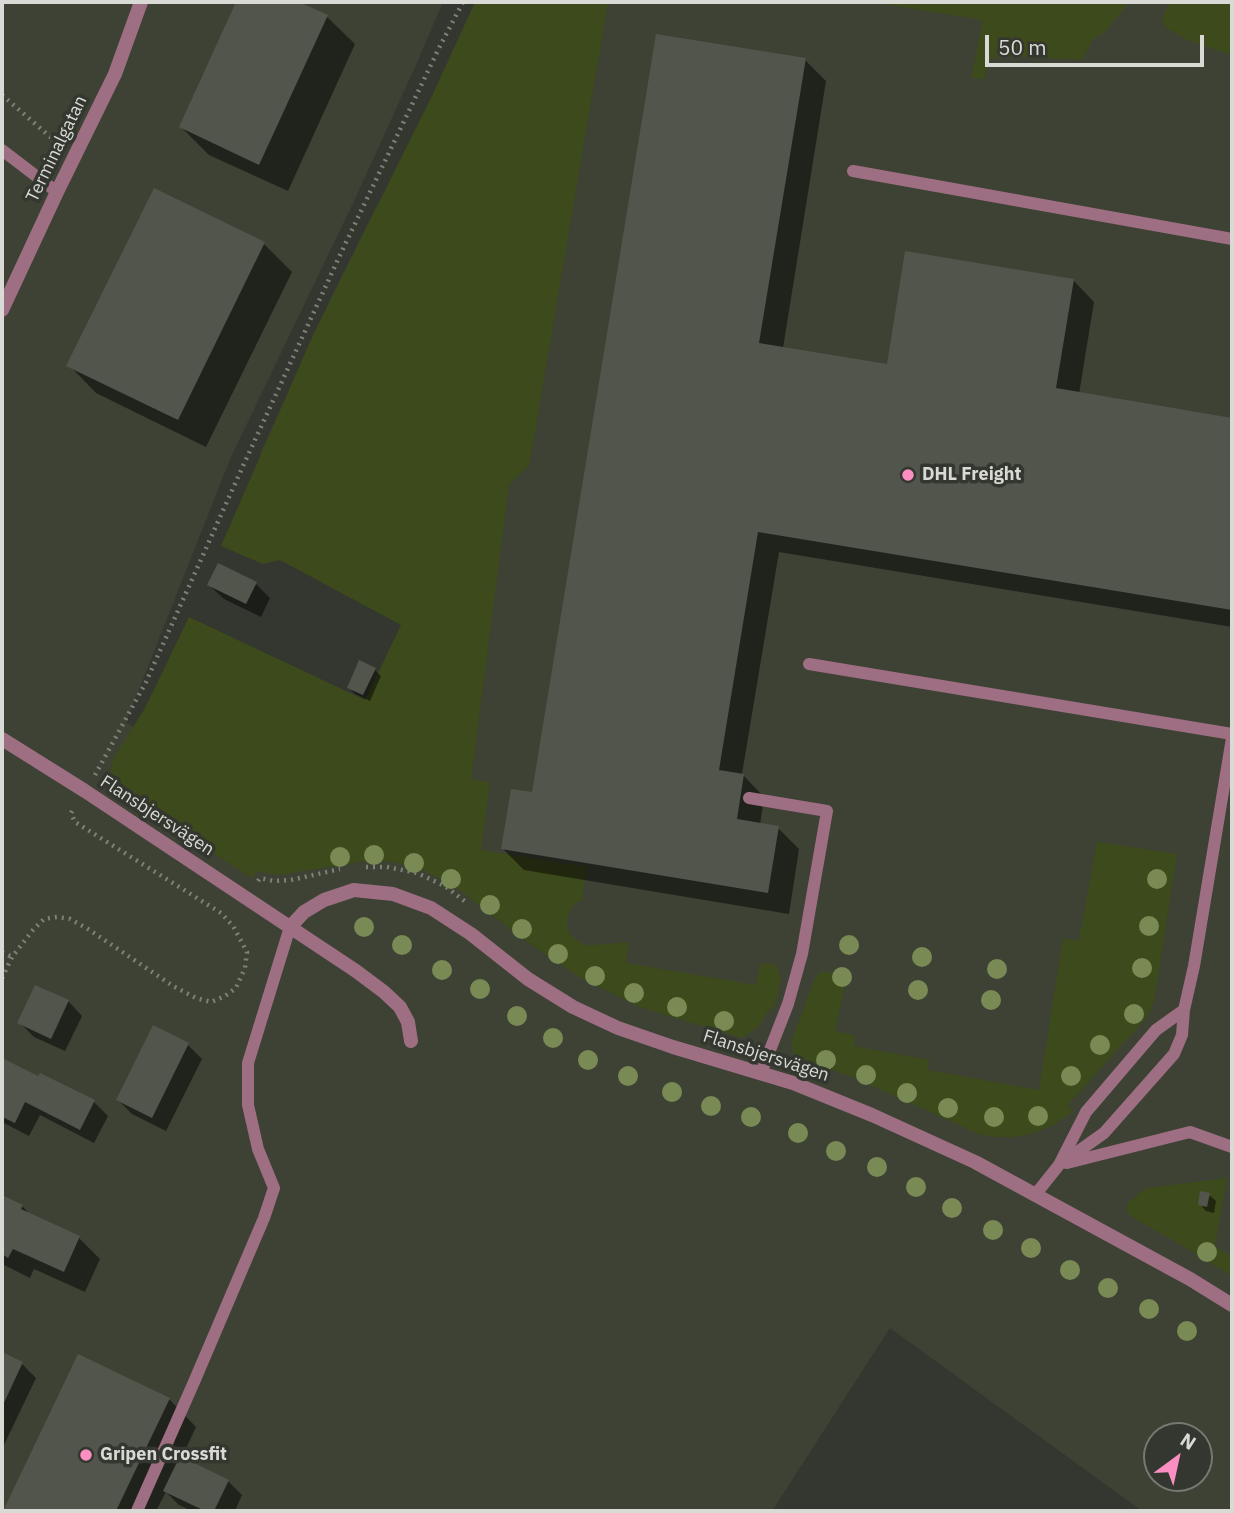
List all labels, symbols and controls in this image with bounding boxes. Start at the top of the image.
scale bar [989,21,1208,65]
text: 50 m [998,33,1047,61]
street label: Terminalgatan [22,92,92,206]
place label: DHL Freight [922,464,1021,486]
marker: DHL Freight [900,467,916,483]
street label: Flansbjersvägen [96,771,218,861]
street label: Flansbjersvägen [700,1025,832,1087]
north arrow [1143,1422,1213,1492]
text: N [1176,1427,1201,1455]
place label: Gripen Crossfit [100,1444,227,1466]
marker: Gripen Crossfit [78,1447,94,1463]

